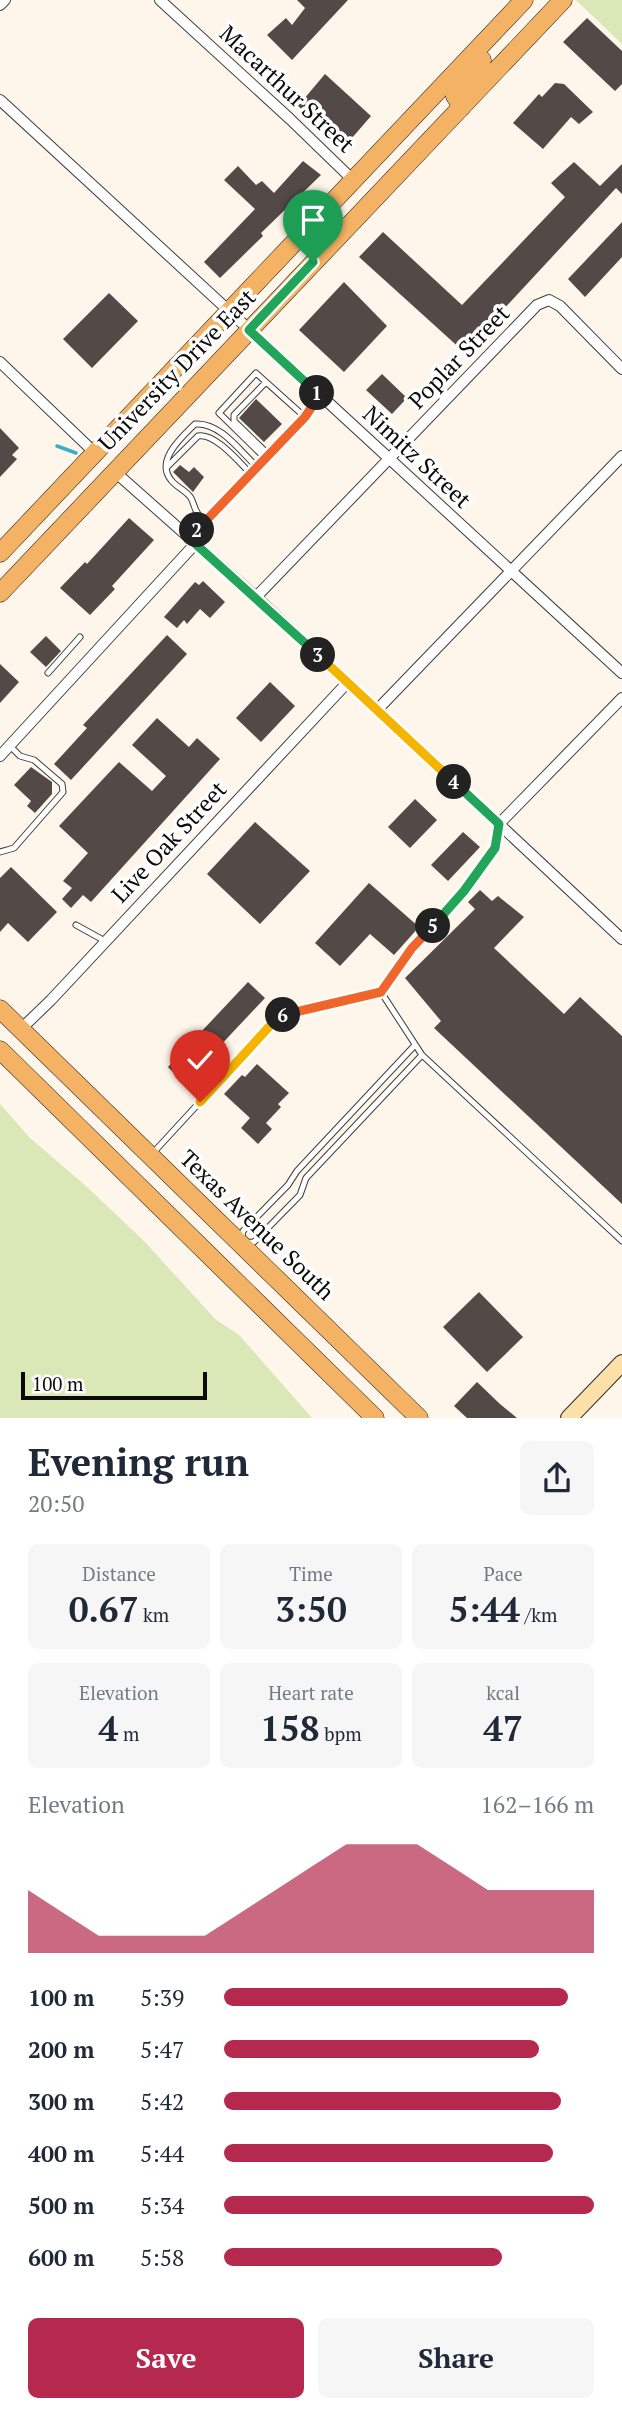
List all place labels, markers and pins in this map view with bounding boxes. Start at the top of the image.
pin [283,190,343,262]
pin: 1 [300,376,334,410]
pin: 2 [180,512,214,548]
pin: 3 [300,638,336,672]
pin: 4 [436,764,472,800]
pin: 5 [416,908,450,944]
pin: 6 [266,998,300,1032]
pin [170,1030,230,1102]

